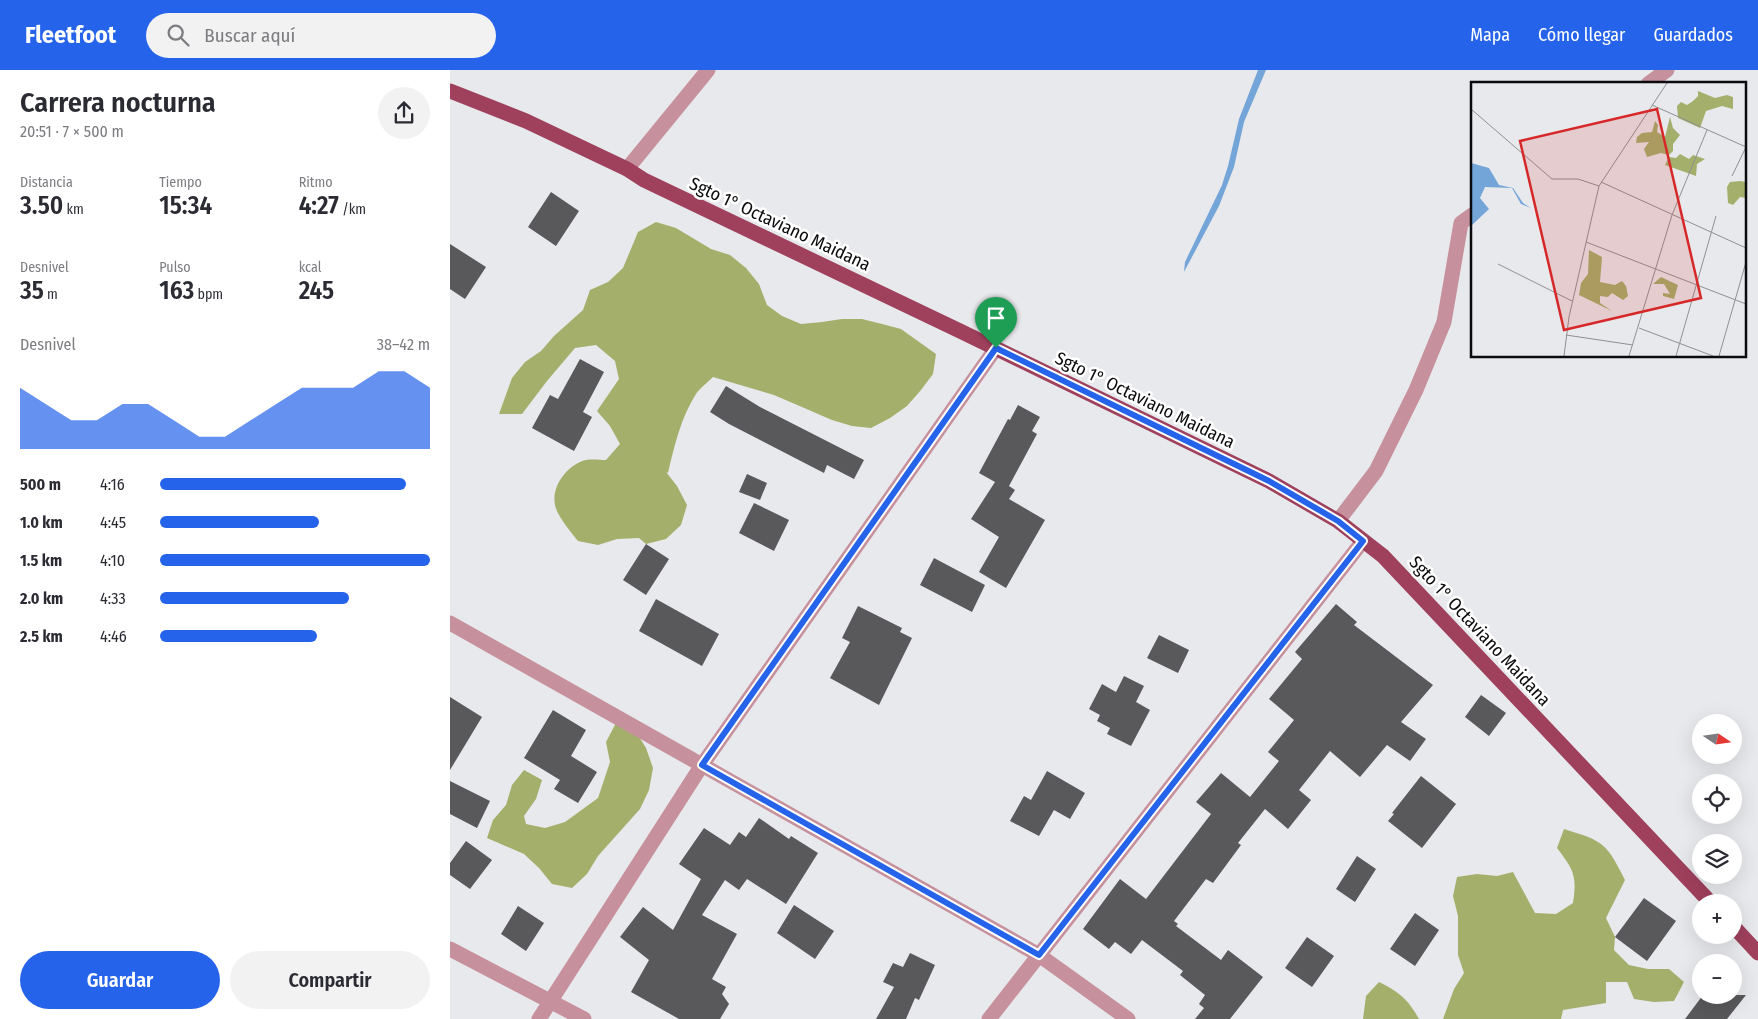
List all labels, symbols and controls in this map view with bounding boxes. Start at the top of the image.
search box [146,13,496,58]
text: Fleetfoot [25,21,116,49]
icon: search [164,21,192,49]
text: Buscar aquí [204,24,295,47]
text: Mapa [1470,24,1510,46]
text: Cómo llegar [1538,24,1625,46]
text: Guardados [1653,24,1733,46]
inset map [1471,82,1746,358]
text: Carrera nocturna [20,86,216,119]
button: share [378,87,430,139]
text: 20:51 · 7 × 500 m [20,122,124,141]
street label: Sgto 1° Octaviano Maidana [686,172,874,276]
text: Distancia [20,174,73,191]
text: Tiempo [159,174,202,191]
text: Ritmo [299,174,333,191]
text: 3.50 [20,191,63,221]
text: 15:34 [159,191,212,221]
text: 4:27 [299,191,339,221]
text: km [63,201,84,218]
text: /km [339,201,366,218]
text: Desnivel [20,259,69,276]
text: Pulso [159,259,191,276]
text: kcal [299,259,321,276]
text: 35 [20,276,44,306]
text: 163 [159,276,194,306]
text: 245 [299,276,334,306]
text: m [44,286,58,303]
text: bpm [194,286,223,303]
pin [975,297,1017,348]
icon: arrive [982,304,1010,332]
text: Desnivel [20,335,76,354]
text: 38–42 m [377,335,430,354]
street label: Sgto 1° Octaviano Maidana [1052,347,1239,453]
text: 500 m [20,475,61,494]
text: 4:16 [100,475,125,494]
text: 1.0 km [20,513,63,532]
text: 4:45 [100,513,126,532]
text: 1.5 km [20,551,62,570]
text: 4:10 [100,551,125,570]
street label: Sgto 1° Octaviano Maidana [1405,551,1555,711]
text: 2.0 km [20,589,63,608]
text: 4:33 [100,589,126,608]
text: 2.5 km [20,627,63,646]
text: 4:46 [100,627,127,646]
north arrow [1692,714,1742,764]
map controls [1692,714,1742,1004]
button: locate [1692,774,1742,824]
button: layers [1692,834,1742,884]
button: + [1692,894,1742,944]
button: Guardar [20,951,220,1009]
button: Compartir [230,951,430,1009]
button: − [1692,954,1742,1004]

